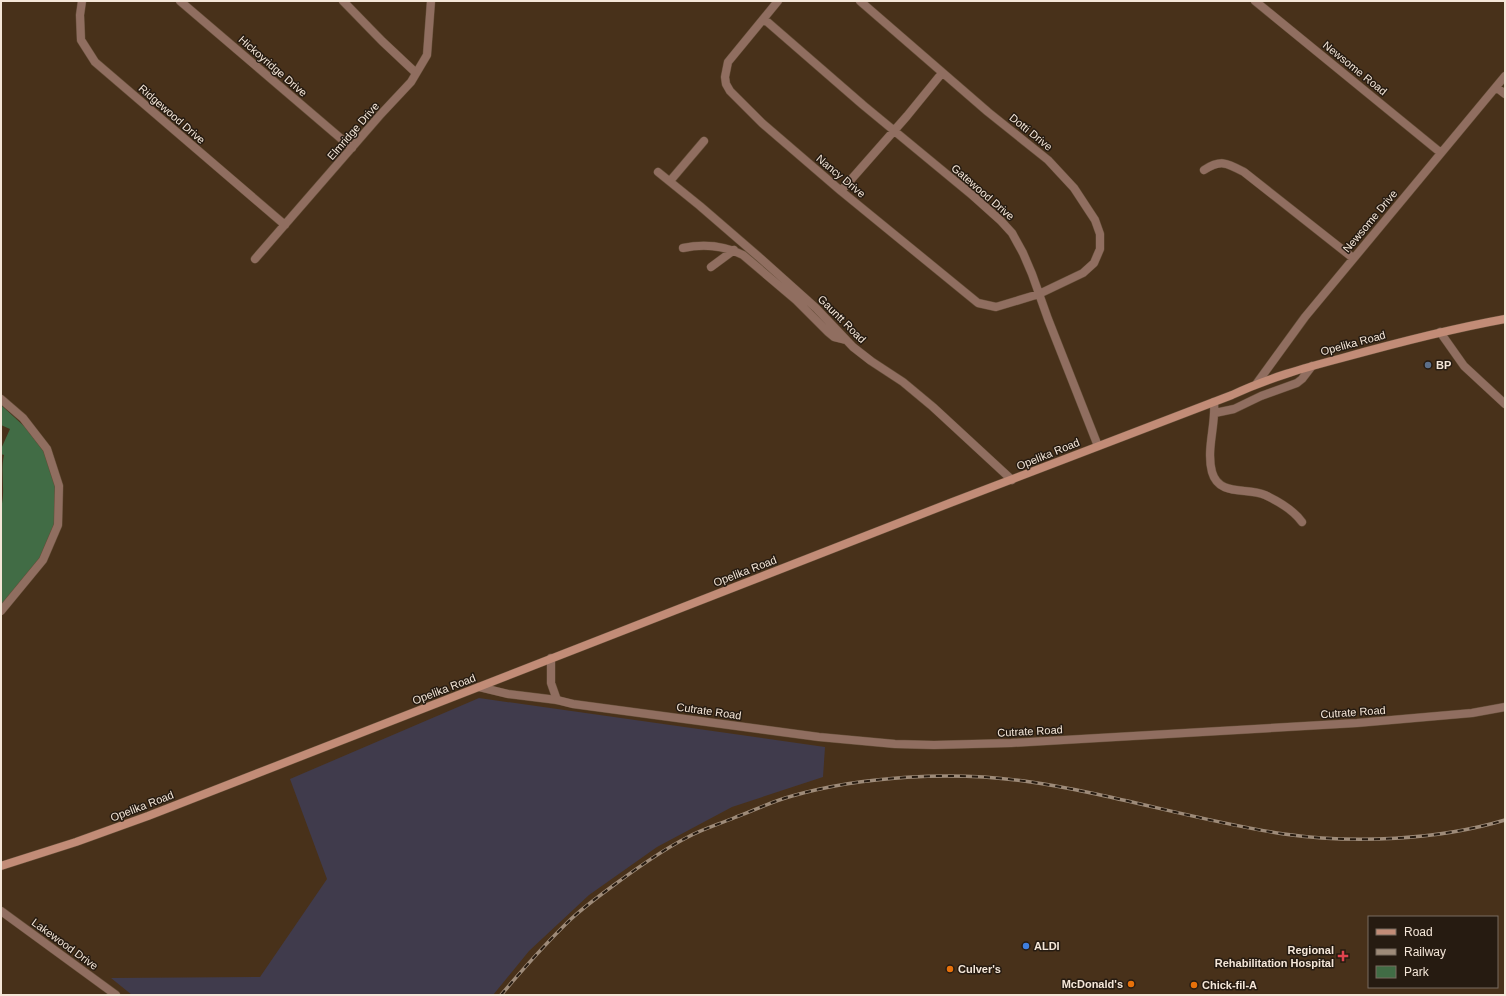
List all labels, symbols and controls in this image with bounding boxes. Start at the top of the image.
street label: Hickoyridge Drive [237,33,309,99]
street label: Newsome Road [1321,39,1389,97]
street label: Ridgewood Drive [136,82,208,146]
street label: Elmridge Drive [325,100,381,162]
street label: Dotti Drive [1007,111,1055,153]
street label: Nancy Drive [814,152,868,200]
street label: Gatewood Drive [949,162,1017,222]
street label: Newsome Drive [1340,187,1400,255]
street label: Gauntt Road [816,293,868,345]
street label: Opelika Road [1319,329,1387,357]
place label: BP [1436,359,1451,371]
marker: BP [1423,360,1433,370]
street label: Opelika Road [1015,436,1081,472]
street label: Opelika Road [712,553,778,589]
street label: Opelika Road [411,671,477,707]
street label: Cutrate Road [676,701,742,721]
street label: Cutrate Road [1320,704,1386,720]
street label: Cutrate Road [997,723,1063,739]
street label: Opelika Road [109,788,175,824]
street label: Lakewood Drive [30,916,100,972]
legend [1368,916,1498,988]
text: Road [1404,925,1433,939]
place label: ALDI [1034,940,1060,952]
marker: ALDI [1021,941,1031,951]
place label: Regional Rehabilitation Hospital [1215,944,1334,969]
text: Railway [1404,945,1446,959]
marker: Regional Rehabilitation Hospital [1337,950,1349,962]
place label: Culver's [958,963,1001,975]
marker: Culver's [945,964,955,974]
text: Park [1404,965,1430,979]
place label: McDonald's [1062,978,1123,990]
marker: McDonald's [1126,979,1136,989]
place label: Chick-fil-A [1202,979,1257,991]
marker: Chick-fil-A [1189,980,1199,990]

